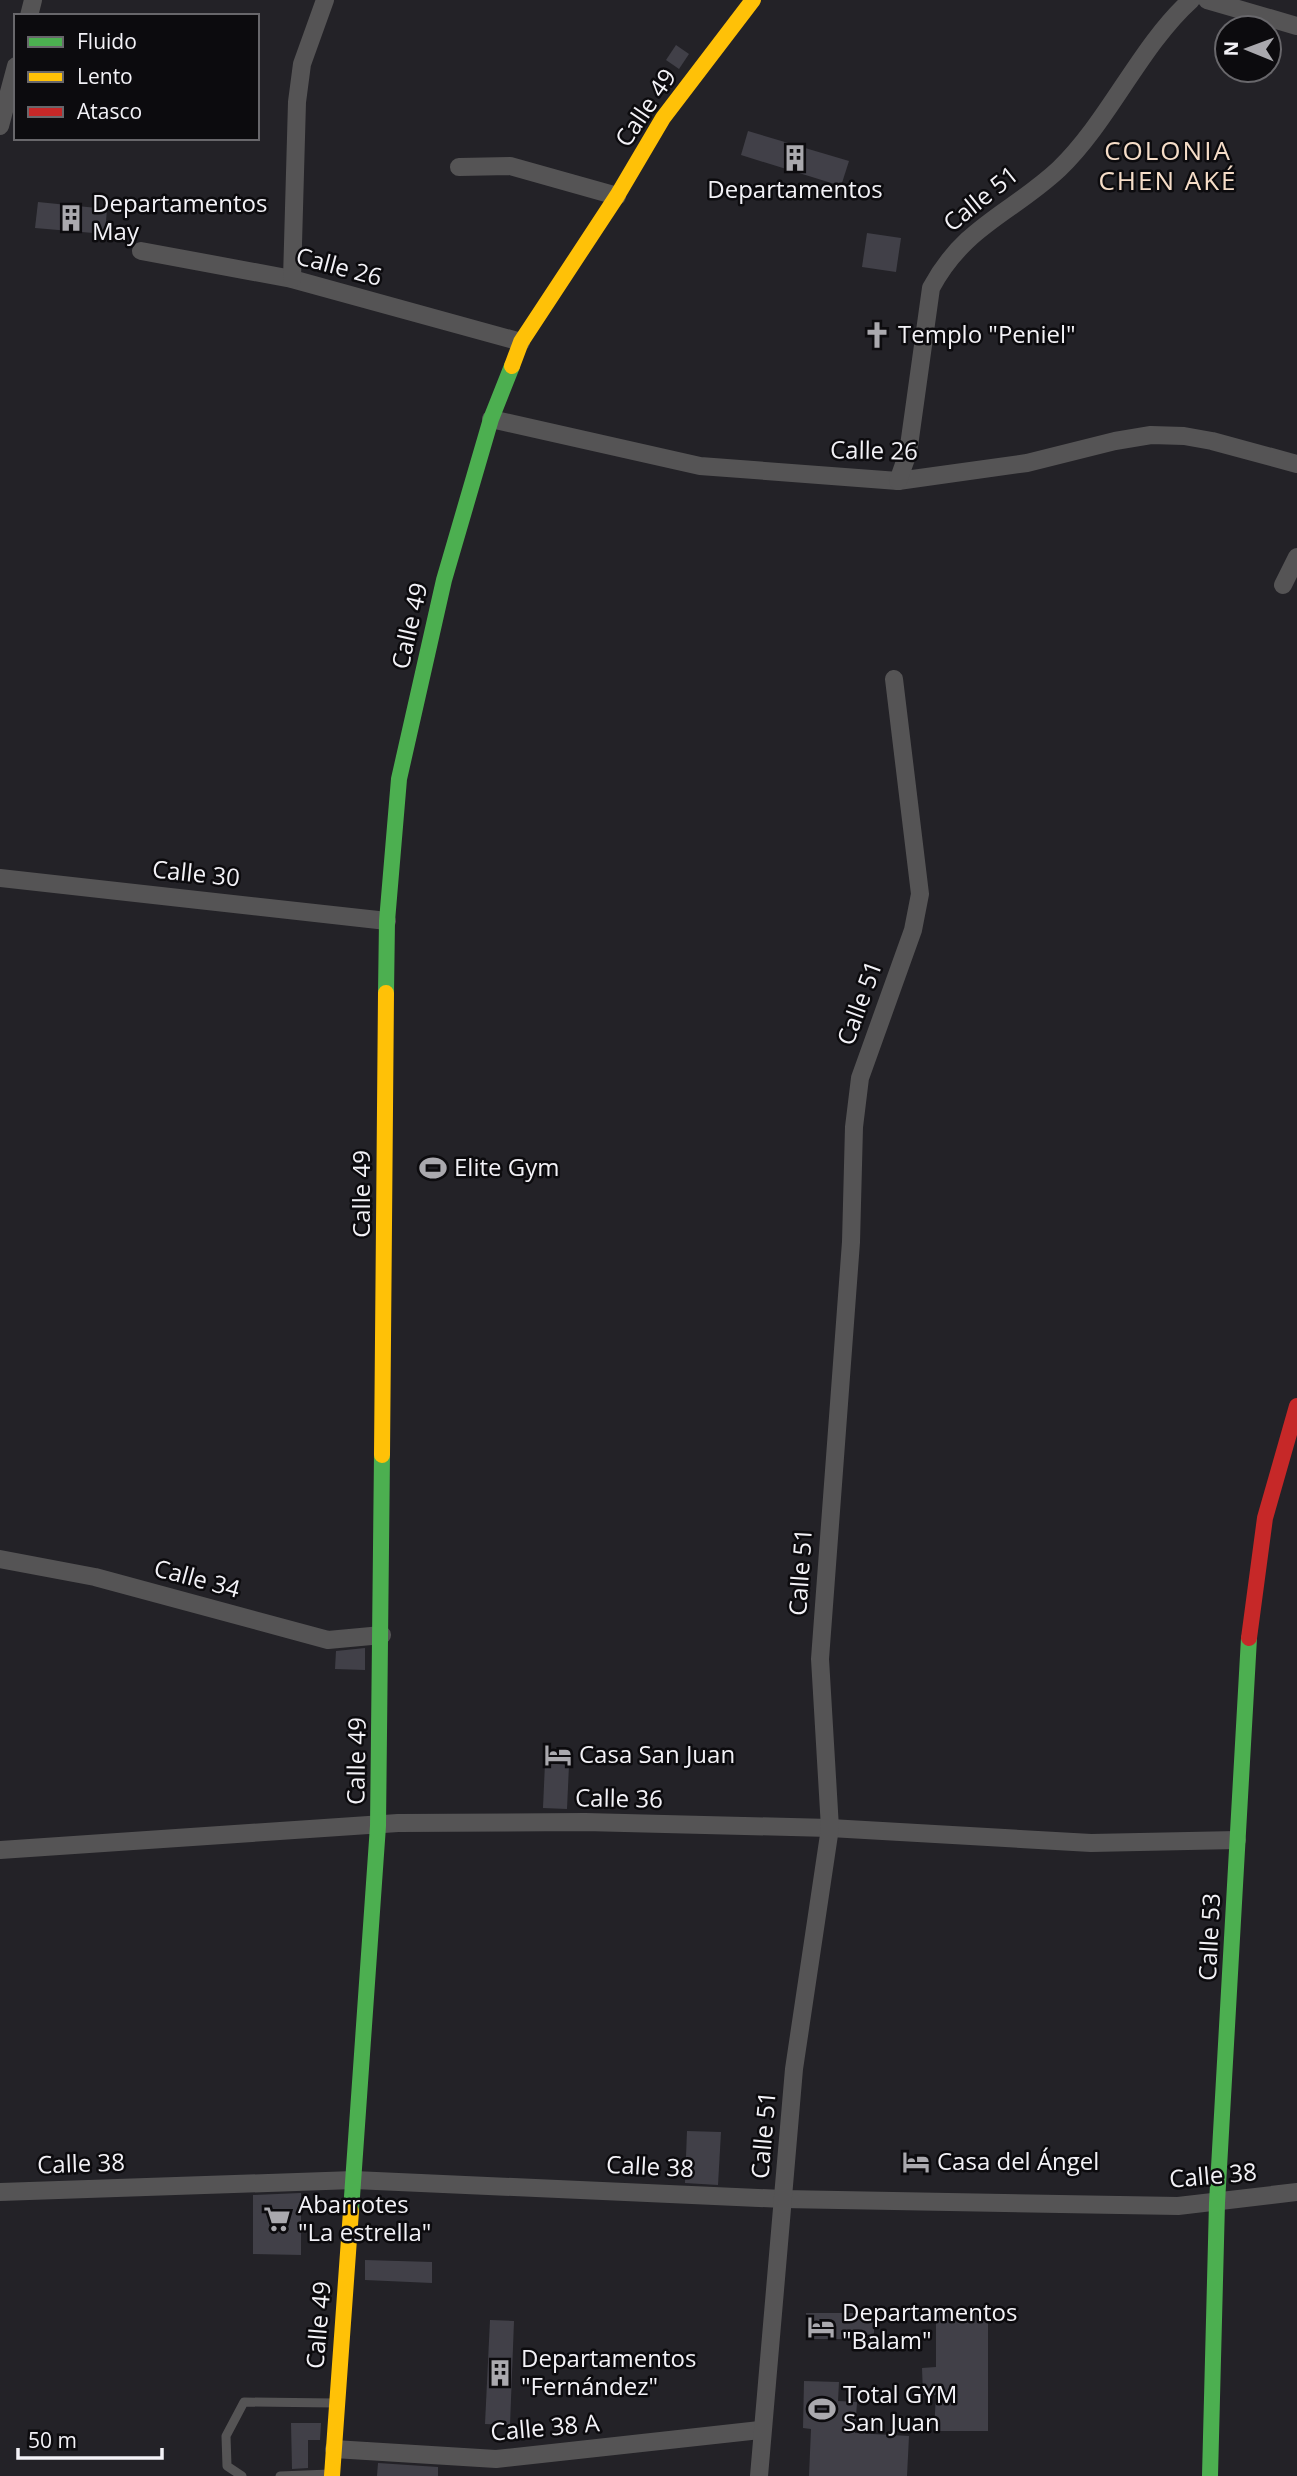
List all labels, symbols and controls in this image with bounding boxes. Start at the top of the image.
legend [14,14,259,140]
north arrow [1213,14,1283,84]
text: Fluido [77,27,137,55]
text: N [1218,41,1244,57]
text: Lento [77,62,133,90]
street label: Calle 49 [607,62,683,153]
text: Atasco [77,97,142,125]
district label: COLONIA CHEN AKÉ [1098,132,1238,198]
building icon: Departamentos [780,143,810,173]
street label: Calle 51 [936,157,1025,238]
place label: Departamentos [707,172,883,205]
place label: Departamentos May [92,186,267,247]
building icon: Departamentos May [56,203,86,233]
street label: Calle 26 [293,238,386,293]
place label: Templo "Peniel" [898,317,1076,350]
church icon: Templo "Peniel" [862,320,892,350]
street label: Calle 26 [830,432,918,467]
street label: Calle 49 [383,579,434,672]
street label: Calle 30 [151,852,242,894]
street label: Calle 51 [828,956,889,1049]
street label: Calle 49 [344,1150,377,1238]
place label: Elite Gym [454,1150,559,1183]
sports icon: Elite Gym [418,1153,448,1183]
street label: Calle 51 [780,1527,819,1617]
street label: Calle 34 [151,1550,244,1605]
street label: Calle 49 [338,1717,373,1805]
place label: Casa San Juan [579,1737,735,1770]
hotel icon: Casa San Juan [543,1740,573,1770]
street label: Calle 36 [575,1780,663,1815]
street label: Calle 53 [1190,1892,1227,1982]
street label: Calle 51 [742,2090,783,2180]
street label: Calle 38 [37,2144,125,2181]
place label: Casa del Ángel [937,2144,1099,2177]
street label: Calle 38 [605,2147,695,2184]
hotel icon: Casa del Ángel [901,2147,931,2177]
street label: Calle 38 [1168,2154,1258,2195]
place label: Abarrotes "La estrella" [298,2187,431,2248]
supermarket icon: Abarrotes "La estrella" [262,2204,292,2234]
street label: Calle 49 [297,2280,338,2370]
place label: Departamentos "Balam" [842,2295,1017,2356]
hotel icon: Departamentos "Balam" [806,2312,836,2342]
place label: Departamentos "Fernández" [521,2341,696,2402]
building icon: Departamentos "Fernández" [485,2358,515,2388]
place label: Total GYM San Juan [843,2377,957,2438]
sports icon: Total GYM San Juan [807,2394,837,2424]
street label: Calle 38 A [489,2405,601,2448]
scale bar [18,2416,161,2460]
text: 50 m [28,2426,77,2454]

